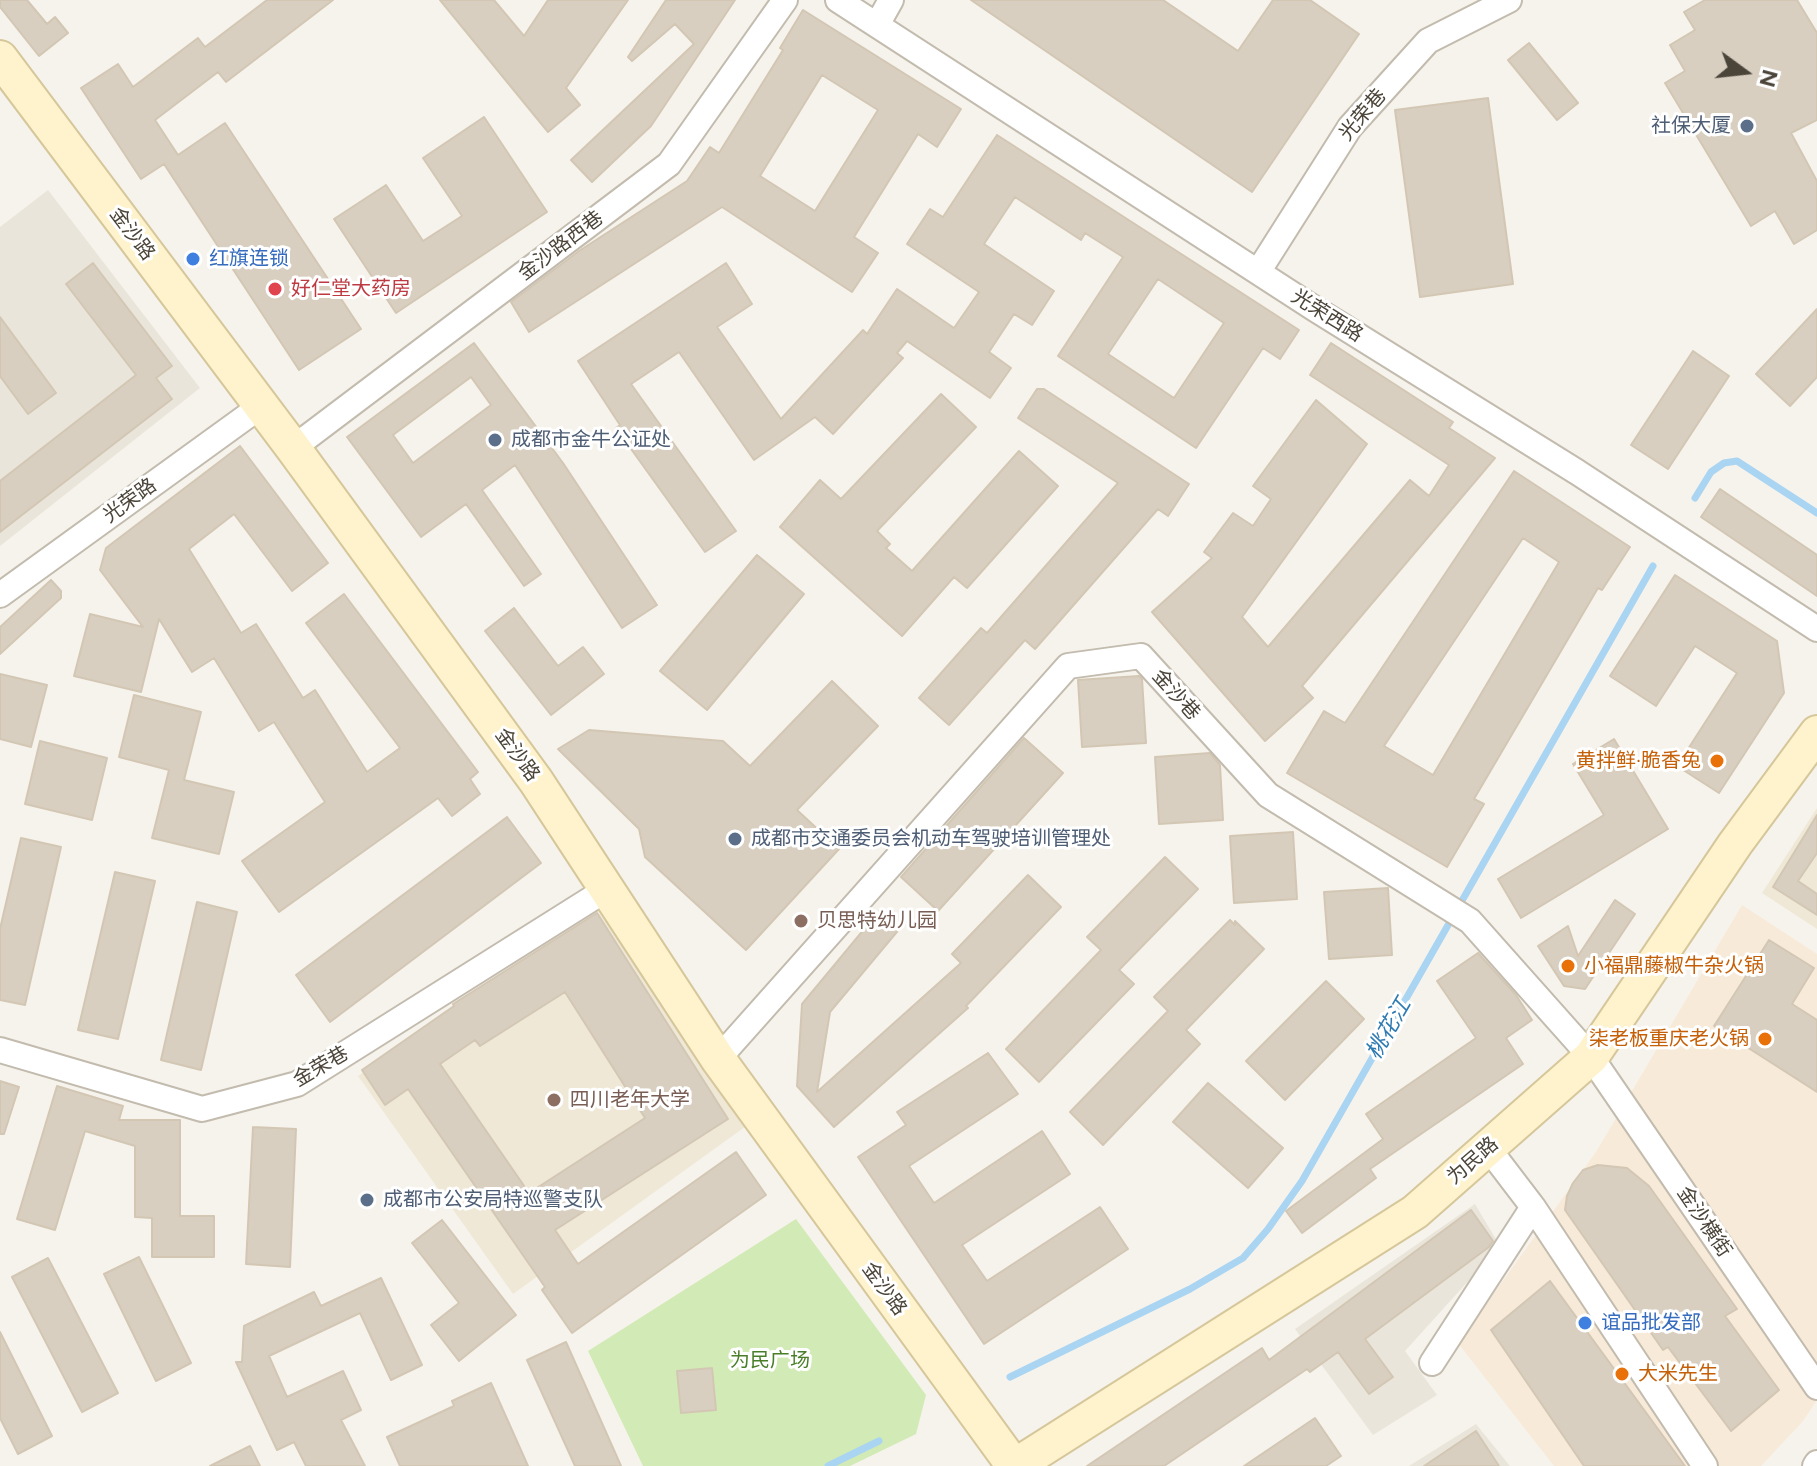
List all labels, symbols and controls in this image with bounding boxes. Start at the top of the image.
north arrow [1705,32,1785,112]
text: N [1753,67,1784,90]
street label: 光荣巷 [1335,84,1391,146]
place label: 社保大厦 [1651,114,1731,138]
marker: 社保大厦 [1738,117,1756,135]
street label: 金沙路 [104,203,160,265]
street label: 金沙路西巷 [514,206,608,286]
place label: 红旗连锁 [209,247,289,271]
marker: 红旗连锁 [184,250,202,268]
place label: 好仁堂大药房 [291,277,411,301]
marker: 好仁堂大药房 [266,280,284,298]
street label: 光荣西路 [1287,285,1367,347]
place label: 成都市金牛公证处 [511,428,671,452]
marker: 成都市金牛公证处 [486,431,504,449]
street label: 光荣路 [99,474,161,528]
street label: 金沙巷 [1147,665,1205,725]
street label: 金沙路 [490,724,544,786]
place label: 黄拌鲜·脆香兔 [1576,749,1701,773]
marker: 黄拌鲜·脆香兔 [1708,752,1726,770]
place label: 成都市交通委员会机动车驾驶培训管理处 [751,827,1111,851]
marker: 成都市交通委员会机动车驾驶培训管理处 [726,830,744,848]
place label: 贝思特幼儿园 [817,909,937,933]
marker: 贝思特幼儿园 [792,912,810,930]
place label: 小福鼎藤椒牛杂火锅 [1584,954,1764,978]
marker: 小福鼎藤椒牛杂火锅 [1559,957,1577,975]
water label: 桃花江 [1361,994,1417,1064]
place label: 柒老板重庆老火锅 [1589,1027,1749,1051]
marker: 柒老板重庆老火锅 [1756,1030,1774,1048]
street label: 金荣巷 [289,1042,353,1092]
place label: 四川老年大学 [570,1088,690,1112]
marker: 四川老年大学 [545,1091,563,1109]
street label: 为民路 [1442,1132,1504,1190]
street label: 金沙横街 [1672,1182,1736,1262]
place label: 成都市公安局特巡警支队 [383,1188,603,1212]
marker: 成都市公安局特巡警支队 [358,1191,376,1209]
street label: 金沙路 [857,1258,911,1320]
place label: 谊品批发部 [1601,1311,1701,1335]
marker: 谊品批发部 [1576,1314,1594,1332]
park label: 为民广场 [730,1349,810,1373]
place label: 大米先生 [1638,1362,1718,1386]
marker: 大米先生 [1613,1365,1631,1383]

